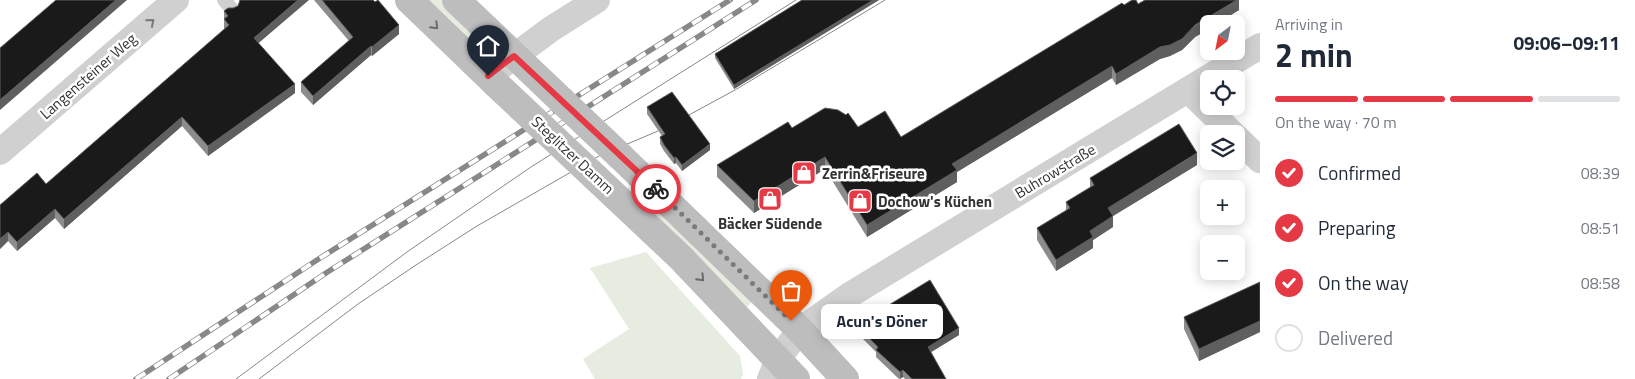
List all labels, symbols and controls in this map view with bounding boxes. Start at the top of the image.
text: Arriving in [1275,12,1343,36]
north arrow [1200,15,1245,60]
map controls [1200,15,1245,280]
one-way arrow [145,19,154,28]
one-way arrow [429,20,438,29]
pin [467,25,509,76]
street label: Langensteiner Weg [35,27,142,125]
text: 09:06–09:11 [1513,28,1620,57]
text: 2 min [1275,31,1353,79]
icon: home [474,32,502,60]
button: locate [1200,70,1245,115]
text: On the way · 70 m [1275,110,1397,134]
street label: Steglitzer Damm [527,111,619,199]
button: layers [1200,125,1245,170]
street label: Buhrowstraße [1010,138,1100,204]
text: Confirmed [1318,158,1401,187]
icon: check [1275,159,1303,187]
shop icon: Zerrin&Friseure [791,160,817,186]
text: 08:39 [1581,161,1620,185]
place label: Zerrin&Friseure [822,162,925,185]
courier [631,164,681,214]
icon: bike [642,175,670,203]
button: + [1200,180,1245,225]
shop icon: Bäcker Südende [757,186,783,212]
shop icon: Dochow's Küchen [847,188,873,214]
place label: Dochow's Küchen [878,190,992,213]
place label: Bäcker Südende [718,212,822,235]
text: Preparing [1318,213,1395,242]
icon: check [1275,214,1303,242]
text: 08:51 [1581,216,1620,240]
button: − [1200,235,1245,280]
text: On the way [1318,268,1409,297]
icon: check [1275,269,1303,297]
pin [770,270,812,321]
text: 08:58 [1581,271,1620,295]
one-way arrow [695,273,704,282]
icon: bag [777,277,805,305]
callout: Acun's Döner [821,304,944,338]
text: Acun's Döner [837,309,927,333]
text: Delivered [1318,323,1393,352]

